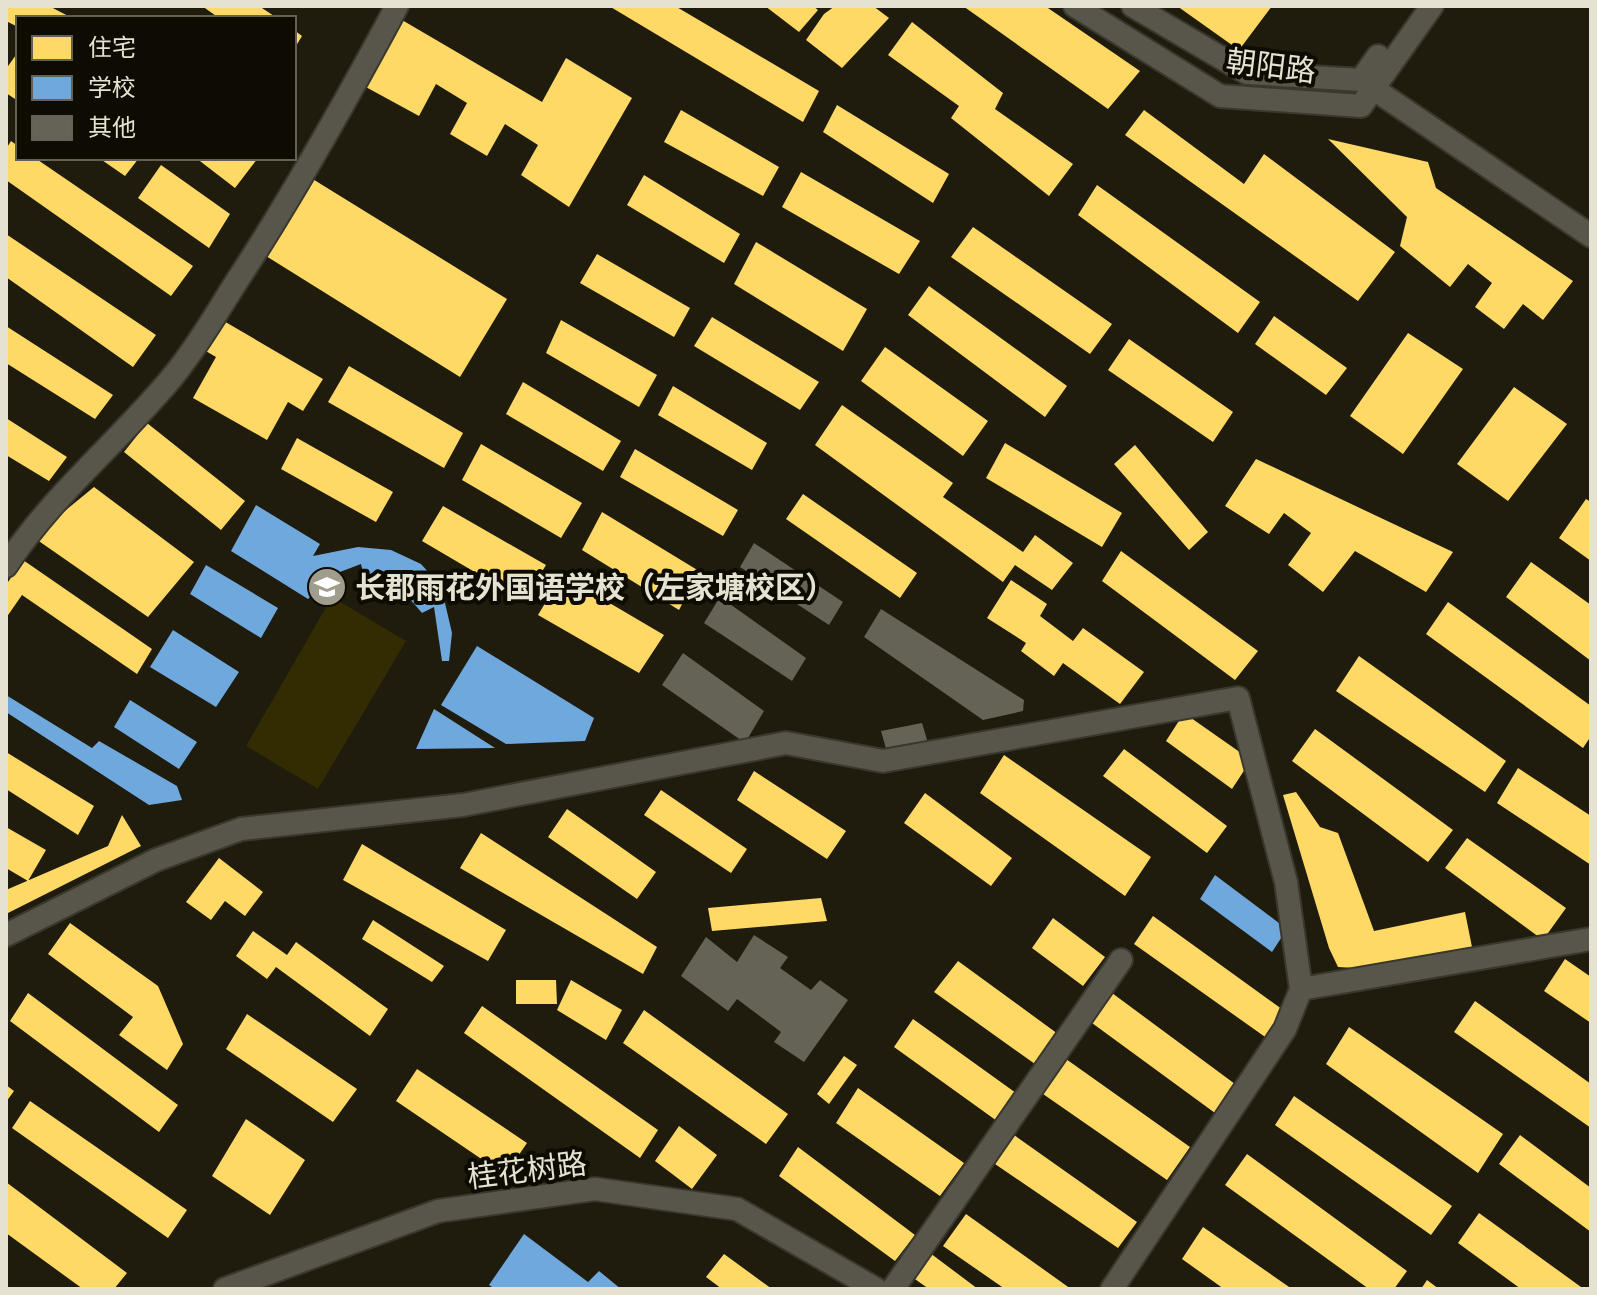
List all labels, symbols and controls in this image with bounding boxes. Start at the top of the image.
legend [16,16,296,160]
text: 住宅 [88,33,136,62]
street label: 朝阳路 [1224,42,1318,90]
text: 学校 [88,73,136,102]
text: 其他 [88,113,136,142]
school or university icon: 长郡雨花外国语学校（左家塘校区） [306,566,348,608]
place label: 长郡雨花外国语学校（左家塘校区） [355,569,835,606]
street label: 桂花树路 [465,1144,589,1196]

